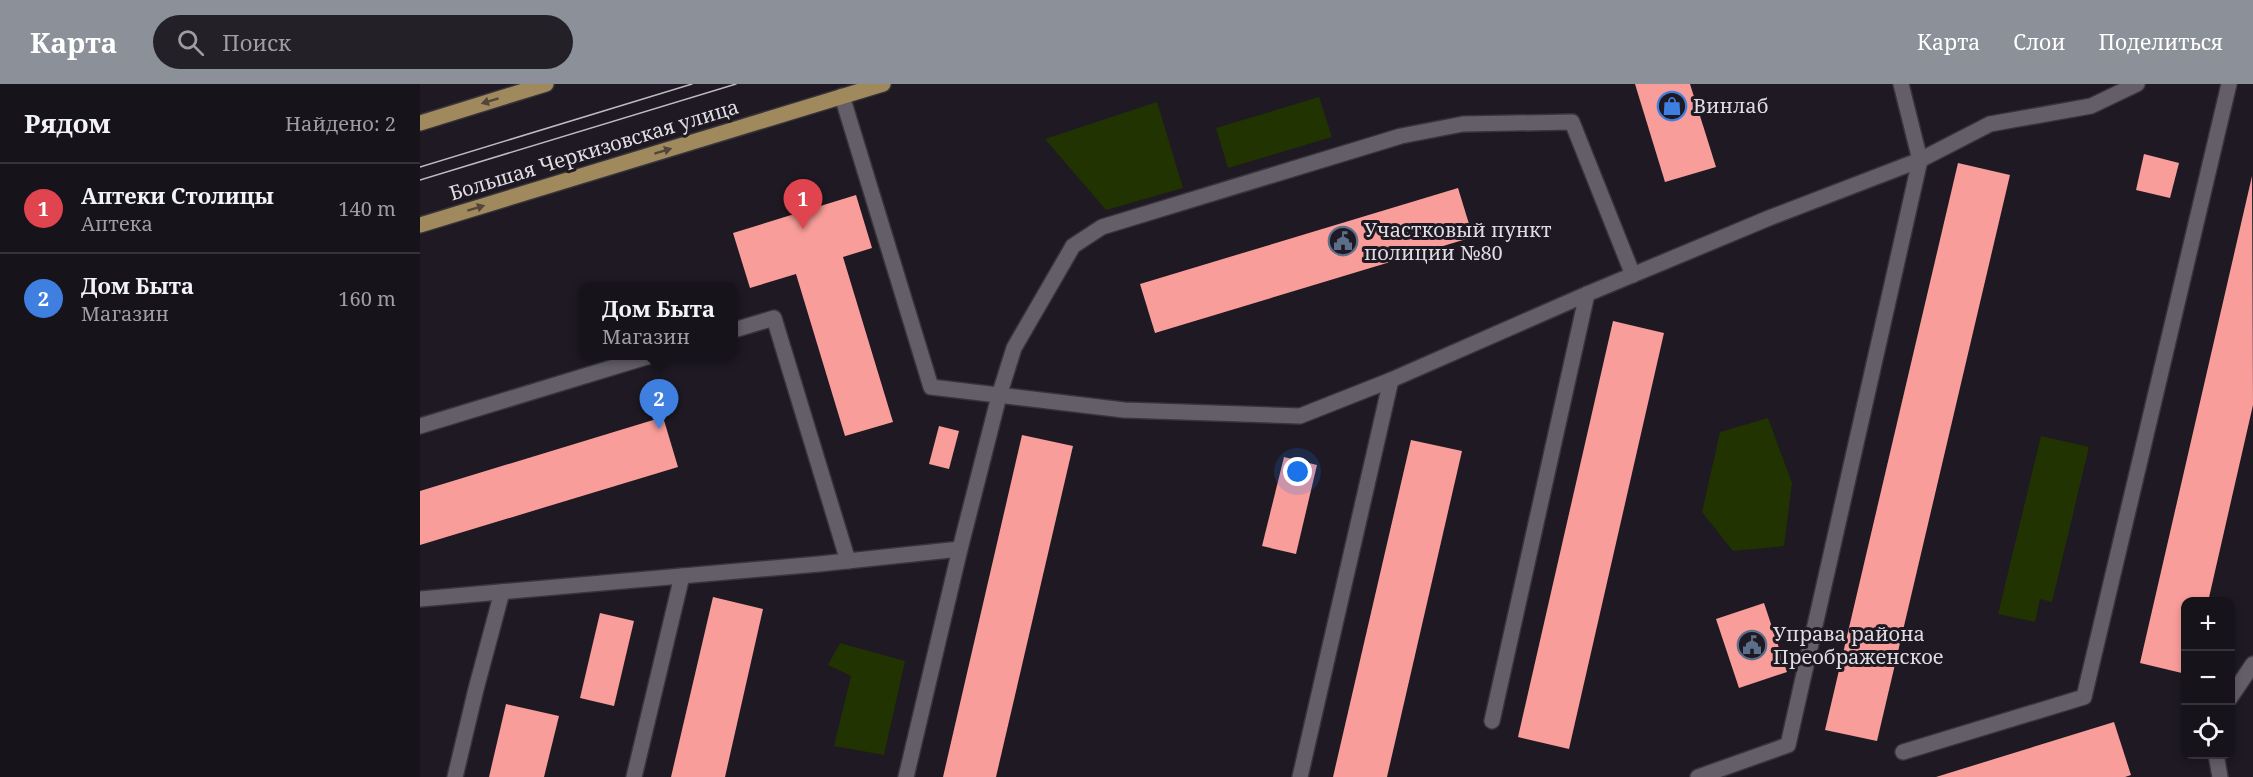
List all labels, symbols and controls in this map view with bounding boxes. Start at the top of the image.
search box [153,15,573,69]
text: Карта [30,23,117,61]
icon: search [174,26,207,59]
text: Поиск [222,27,291,57]
text: Карта [1917,28,1980,56]
text: Слои [2013,28,2065,56]
text: Поделиться [2098,28,2223,56]
shop icon: Винлаб [1656,90,1688,122]
place label: Винлаб [1693,92,1768,119]
street label: Большая Черкизовская улица [446,93,742,207]
one-way arrow [481,97,499,107]
text: Рядом [24,105,111,141]
text: Найдено: 2 [285,110,396,137]
one-way arrow [654,146,672,155]
text: Аптеки Столицы [81,180,274,210]
pin: 1 [784,180,823,229]
text: 1 [38,195,49,222]
text: 140 m [338,195,396,222]
one-way arrow [467,203,485,212]
text: Аптека [81,210,153,237]
place label: Участковый пункт полиции №80 [1364,216,1552,266]
public building icon: Участковый пункт полиции №80 [1327,225,1359,257]
text: Дом Быта [81,270,194,300]
popup [579,282,738,360]
text: 2 [38,285,49,312]
text: 160 m [338,285,396,312]
text: Дом Быта [602,293,715,323]
text: Магазин [81,300,169,327]
text: Магазин [602,323,690,350]
pin: 2 [640,380,678,429]
your location [1283,457,1312,486]
map controls [2181,597,2235,759]
button: + [2181,597,2235,651]
place label: Управа района Преображенское [1773,620,1944,670]
public building icon: Управа района Преображенское [1736,629,1768,661]
button: − [2181,651,2235,705]
button: locate [2181,705,2235,759]

